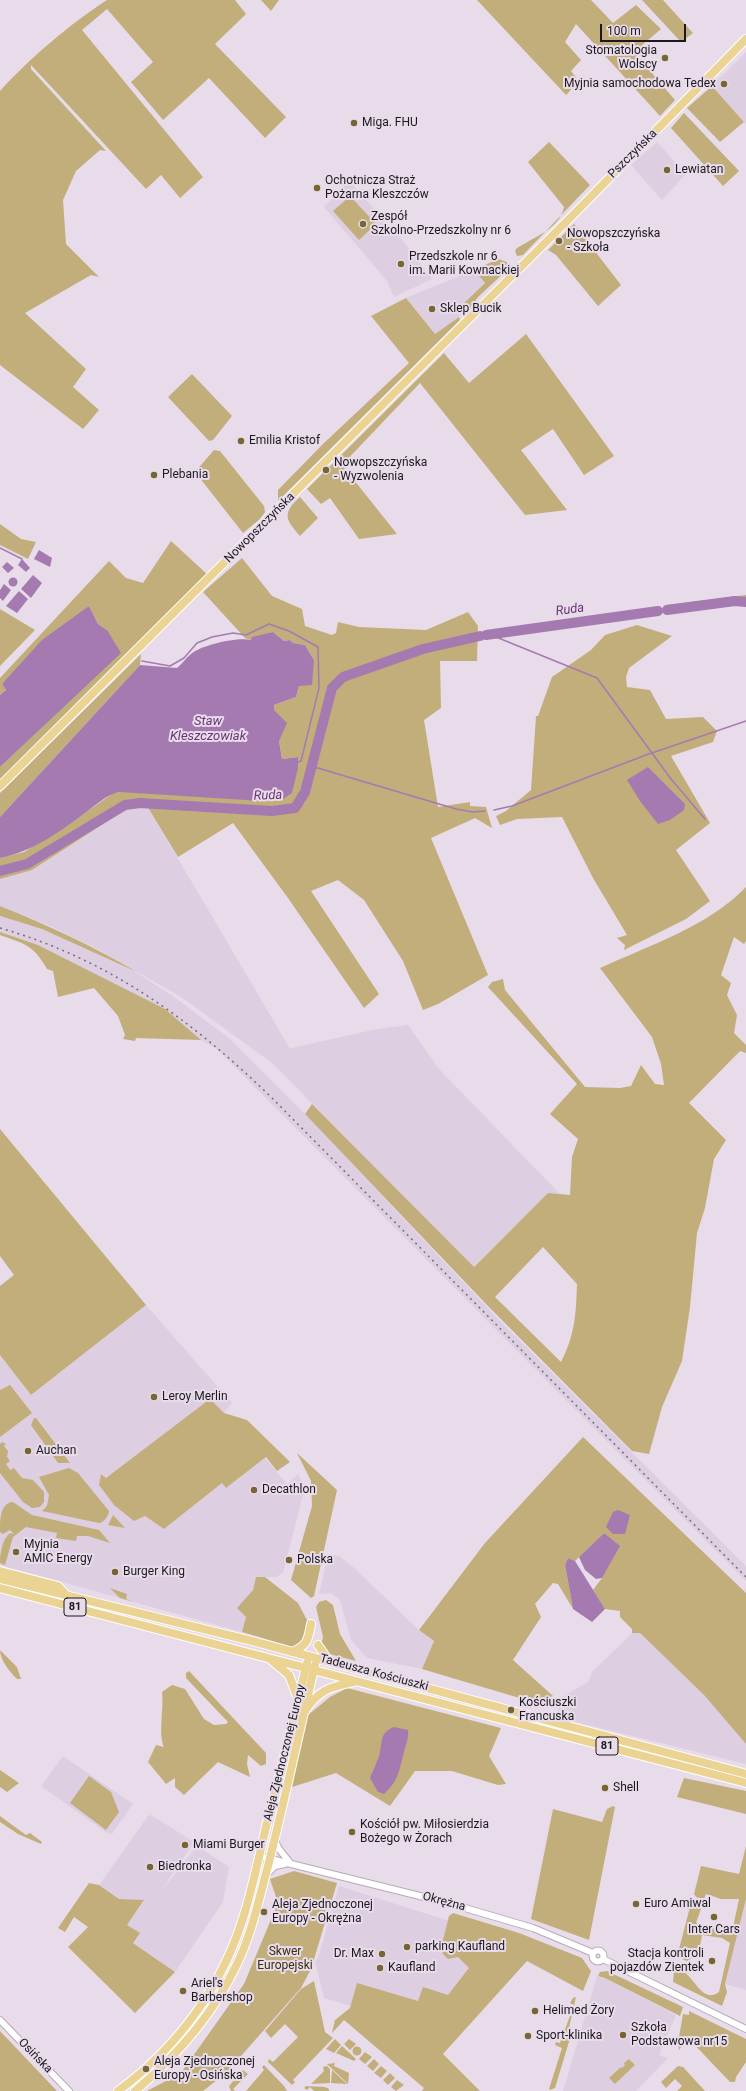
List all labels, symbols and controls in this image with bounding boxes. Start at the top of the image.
scale bar [602,16,688,42]
text: 100 m [607,24,641,38]
place label: Stomatologia Wolscy [586,44,657,72]
marker: Stomatologia Wolscy [660,53,670,63]
place label: Myjnia samochodowa Tedex [564,77,716,91]
marker: Myjnia samochodowa Tedex [719,79,729,89]
place label: Miga. FHU [362,116,418,130]
marker: Miga. FHU [349,118,359,128]
street label: Pszczyńska [606,127,660,181]
place label: Lewiatan [675,163,723,177]
marker: Lewiatan [662,165,672,175]
place label: Ochotnicza Straż Pożarna Kleszczów [325,174,429,202]
marker: Ochotnicza Straż Pożarna Kleszczów [312,183,322,193]
place label: Zespół Szkolno-Przedszkolny nr 6 [371,210,511,238]
marker: Zespół Szkolno-Przedszkolny nr 6 [358,219,368,229]
place label: Nowopszczyńska - Szkoła [567,227,660,255]
marker: Nowopszczyńska - Szkoła [554,236,564,246]
place label: Przedszkole nr 6 im. Marii Kownackiej [409,250,519,278]
marker: Przedszkole nr 6 im. Marii Kownackiej [396,259,406,269]
place label: Sklep Bucik [440,302,502,316]
marker: Sklep Bucik [427,304,437,314]
place label: Emilia Kristof [249,434,320,448]
marker: Emilia Kristof [236,436,246,446]
place label: Nowopszczyńska - Wyzwolenia [334,456,427,484]
marker: Nowopszczyńska - Wyzwolenia [321,465,331,475]
place label: Plebania [162,468,208,482]
marker: Plebania [149,470,159,480]
street label: Nowopszczyńska [222,490,298,566]
water label: Ruda [555,600,585,620]
water label: Staw Kleszczowiak [170,714,246,745]
water label: Ruda [253,788,283,804]
place label: Leroy Merlin [162,1390,228,1404]
marker: Leroy Merlin [149,1392,159,1402]
place label: Auchan [36,1444,76,1458]
marker: Auchan [23,1446,33,1456]
place label: Decathlon [262,1483,316,1497]
marker: Decathlon [249,1485,259,1495]
place label: Myjnia AMIC Energy [24,1538,93,1566]
marker: Myjnia AMIC Energy [11,1547,21,1557]
place label: Polska [297,1553,333,1567]
marker: Polska [284,1555,294,1565]
place label: Burger King [123,1565,185,1579]
marker: Burger King [110,1567,120,1577]
road number: 81 [64,1598,86,1616]
street label: Tadeusza Kościuszki [318,1652,430,1694]
street label: Aleja Zjednoczonej Europy [261,1683,309,1823]
place label: Kościuszki Francuska [519,1696,576,1724]
marker: Kościuszki Francuska [506,1705,516,1715]
road number: 81 [596,1737,618,1755]
place label: Shell [613,1781,639,1795]
marker: Shell [600,1783,610,1793]
place label: Kościół pw. Miłosierdzia Bożego w Żorach [360,1818,489,1846]
marker: Kościół pw. Miłosierdzia Bożego w Żorach [347,1827,357,1837]
place label: Miami Burger [193,1838,265,1852]
marker: Miami Burger [180,1840,190,1850]
place label: Biedronka [158,1860,212,1874]
marker: Biedronka [145,1862,155,1872]
street label: Okrężna [421,1889,467,1915]
place label: Euro Amiwal [644,1897,711,1911]
place label: Aleja Zjednoczonej Europy - Okrężna [272,1898,373,1926]
marker: Euro Amiwal [631,1899,641,1909]
marker: Aleja Zjednoczonej Europy - Okrężna [259,1907,269,1917]
marker: Inter Cars [709,1912,719,1922]
place label: Inter Cars [688,1923,740,1937]
place label: parking Kaufland [415,1940,505,1954]
marker: parking Kaufland [402,1942,412,1952]
park label: Skwer Europejski [257,1945,313,1973]
place label: Dr. Max [334,1947,374,1961]
place label: Stacja kontroli pojazdów Zientek [610,1947,704,1975]
marker: Dr. Max [377,1949,387,1959]
marker: Stacja kontroli pojazdów Zientek [707,1956,717,1966]
place label: Kaufland [388,1961,435,1975]
marker: Kaufland [375,1963,385,1973]
place label: Ariel's Barbershop [191,1977,253,2005]
marker: Ariel's Barbershop [178,1986,188,1996]
place label: Helimed Żory [543,2004,614,2018]
marker: Helimed Żory [530,2006,540,2016]
place label: Szkoła Podstawowa nr15 [631,2021,727,2049]
place label: Sport-klinika [536,2029,602,2043]
marker: Szkoła Podstawowa nr15 [618,2030,628,2040]
marker: Sport-klinika [523,2031,533,2041]
street label: Osińska [15,2036,55,2076]
place label: Aleja Zjednoczonej Europy - Osińska [154,2055,255,2083]
marker: Aleja Zjednoczonej Europy - Osińska [141,2064,151,2074]

